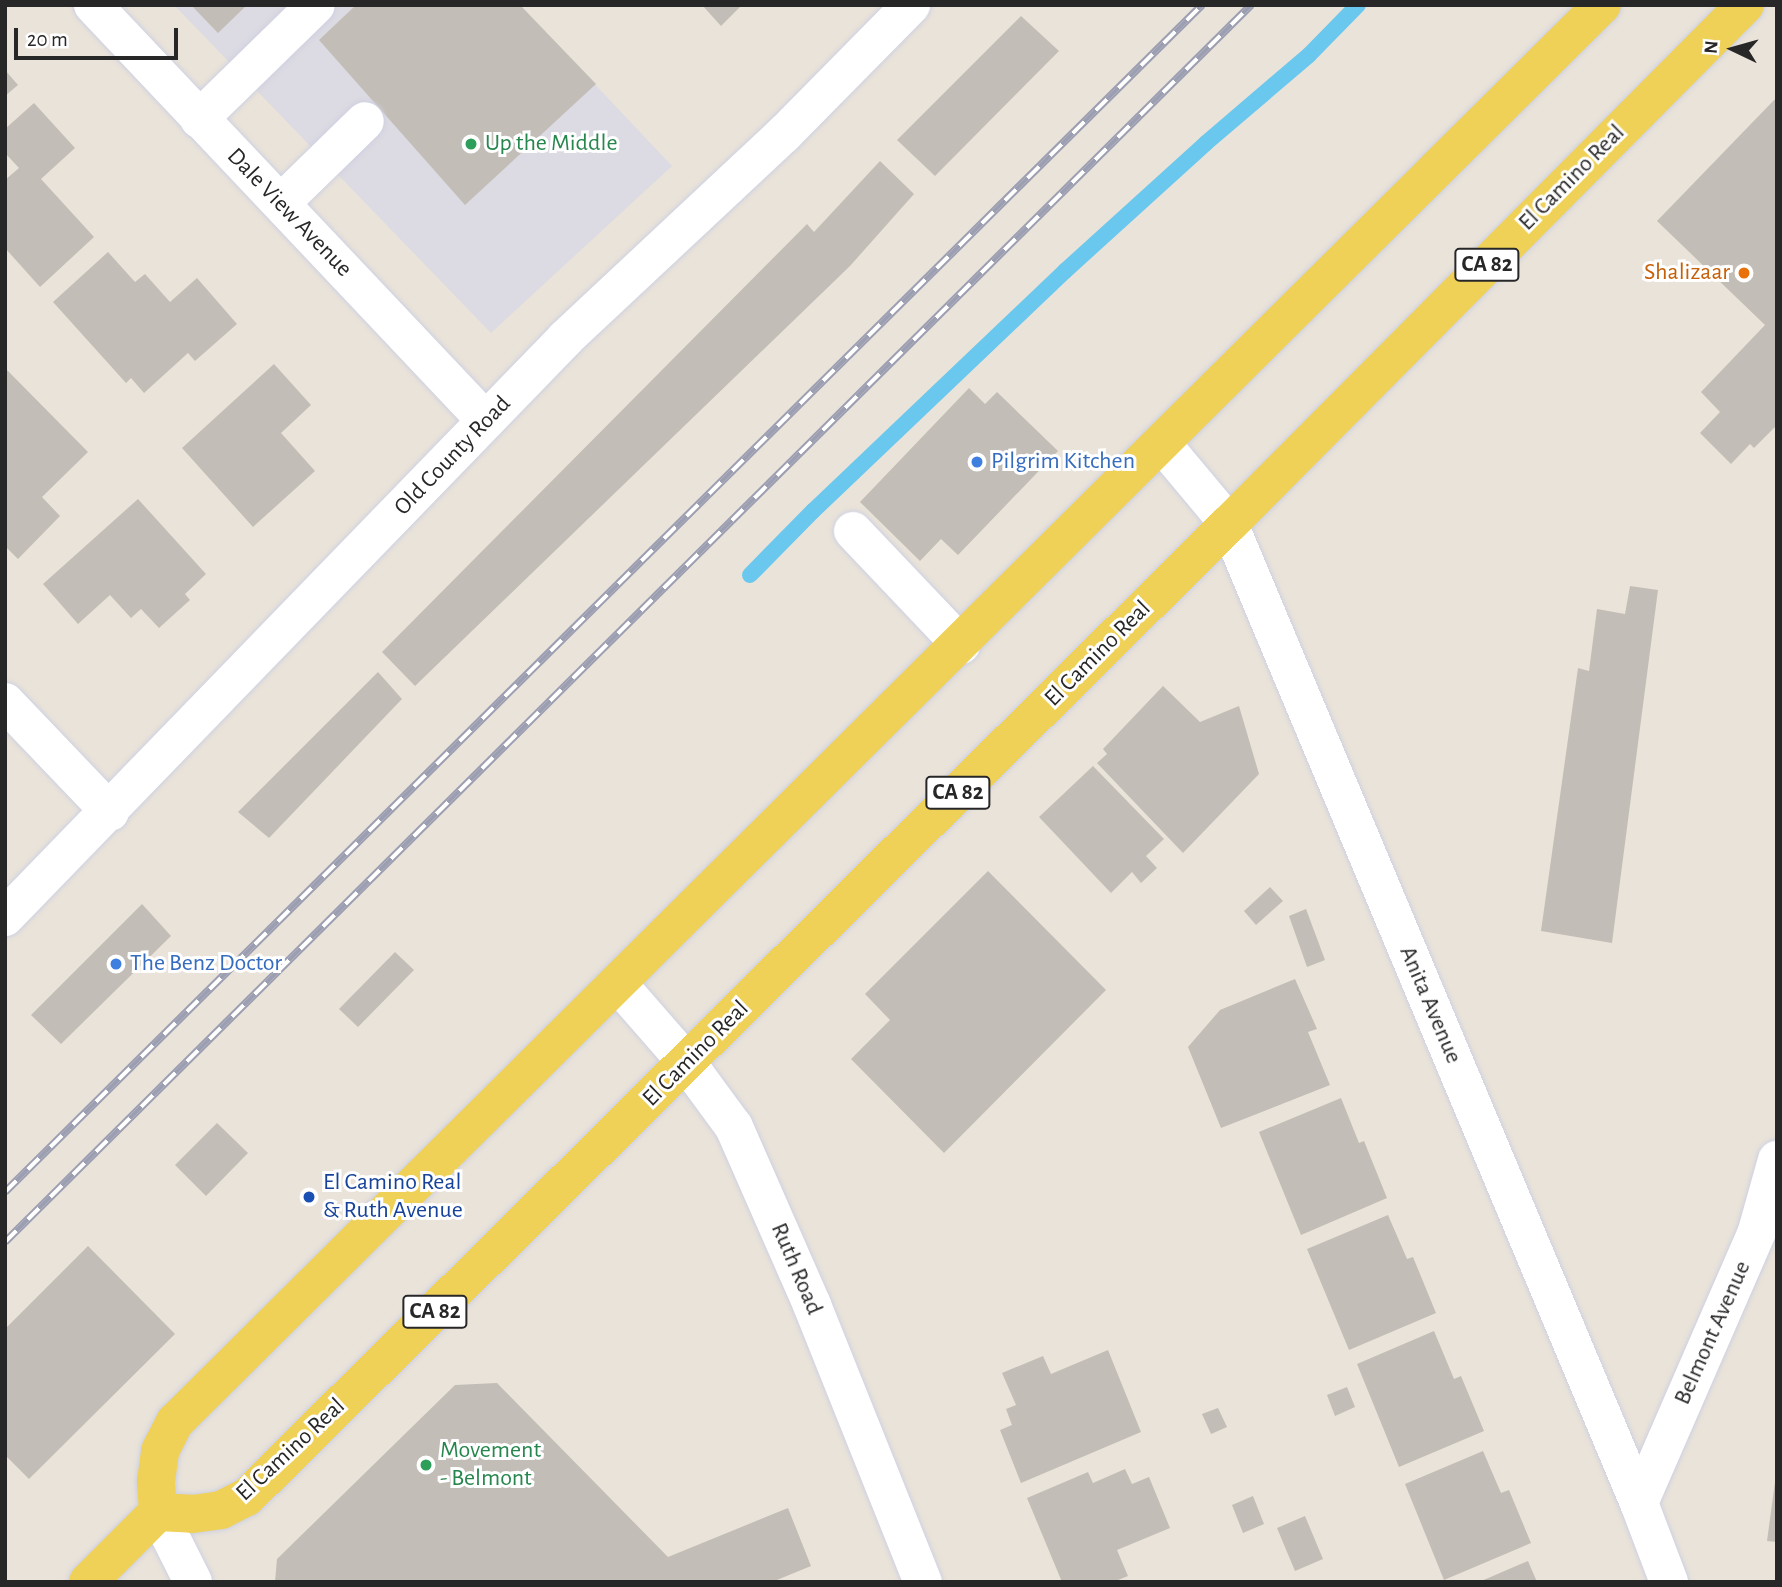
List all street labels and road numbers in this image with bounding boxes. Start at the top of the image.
street label: El Camino Real [1513,119,1631,237]
street label: Dale View Avenue [220,143,358,283]
road number: CA 82 [1454,246,1520,284]
street label: Old County Road [389,390,517,522]
street label: El Camino Real [1039,595,1157,713]
road number: CA 82 [925,774,991,813]
street label: Anita Avenue [1392,942,1468,1068]
street label: El Camino Real [637,995,755,1113]
street label: Ruth Road [764,1219,828,1319]
street label: Belmont Avenue [1668,1257,1758,1409]
road number: CA 82 [402,1292,468,1331]
street label: El Camino Real [231,1392,351,1508]

